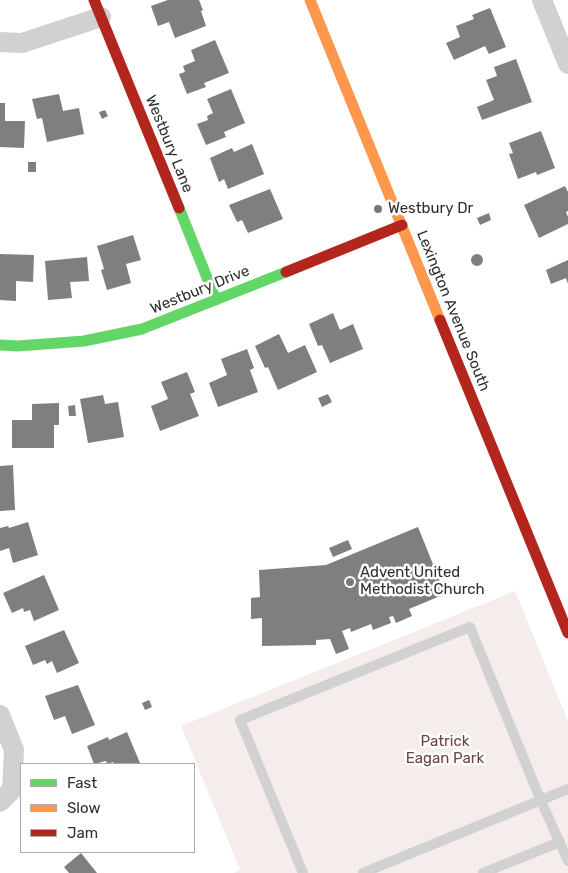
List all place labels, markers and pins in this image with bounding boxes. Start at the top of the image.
place label: Westbury Dr [388,200,473,218]
marker: Westbury Dr [372,203,384,215]
place label: Advent United Methodist Church [360,564,485,599]
marker: Advent United Methodist Church [344,576,356,588]

